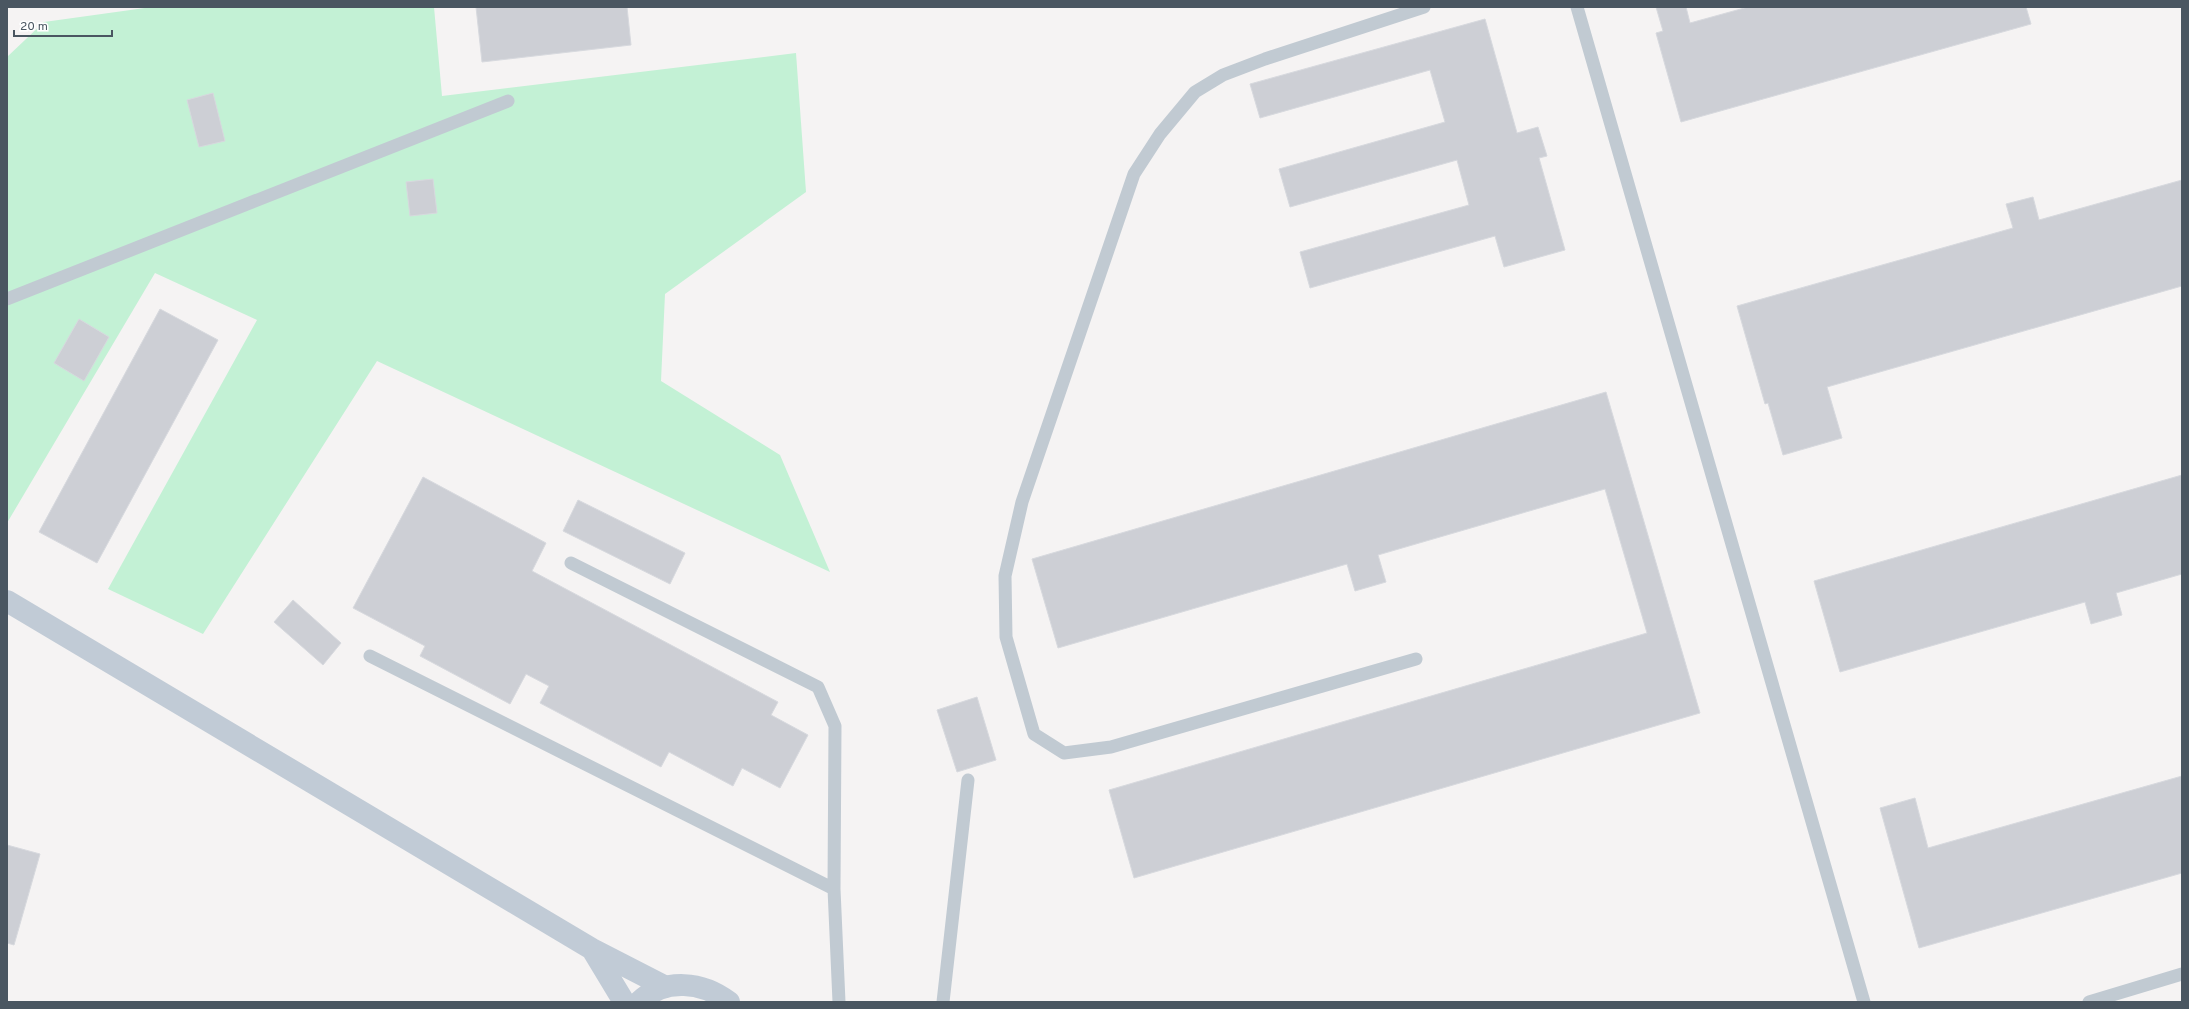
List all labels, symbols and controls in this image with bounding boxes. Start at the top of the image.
scale bar [14,12,112,38]
text: 20 m [20,19,48,35]

